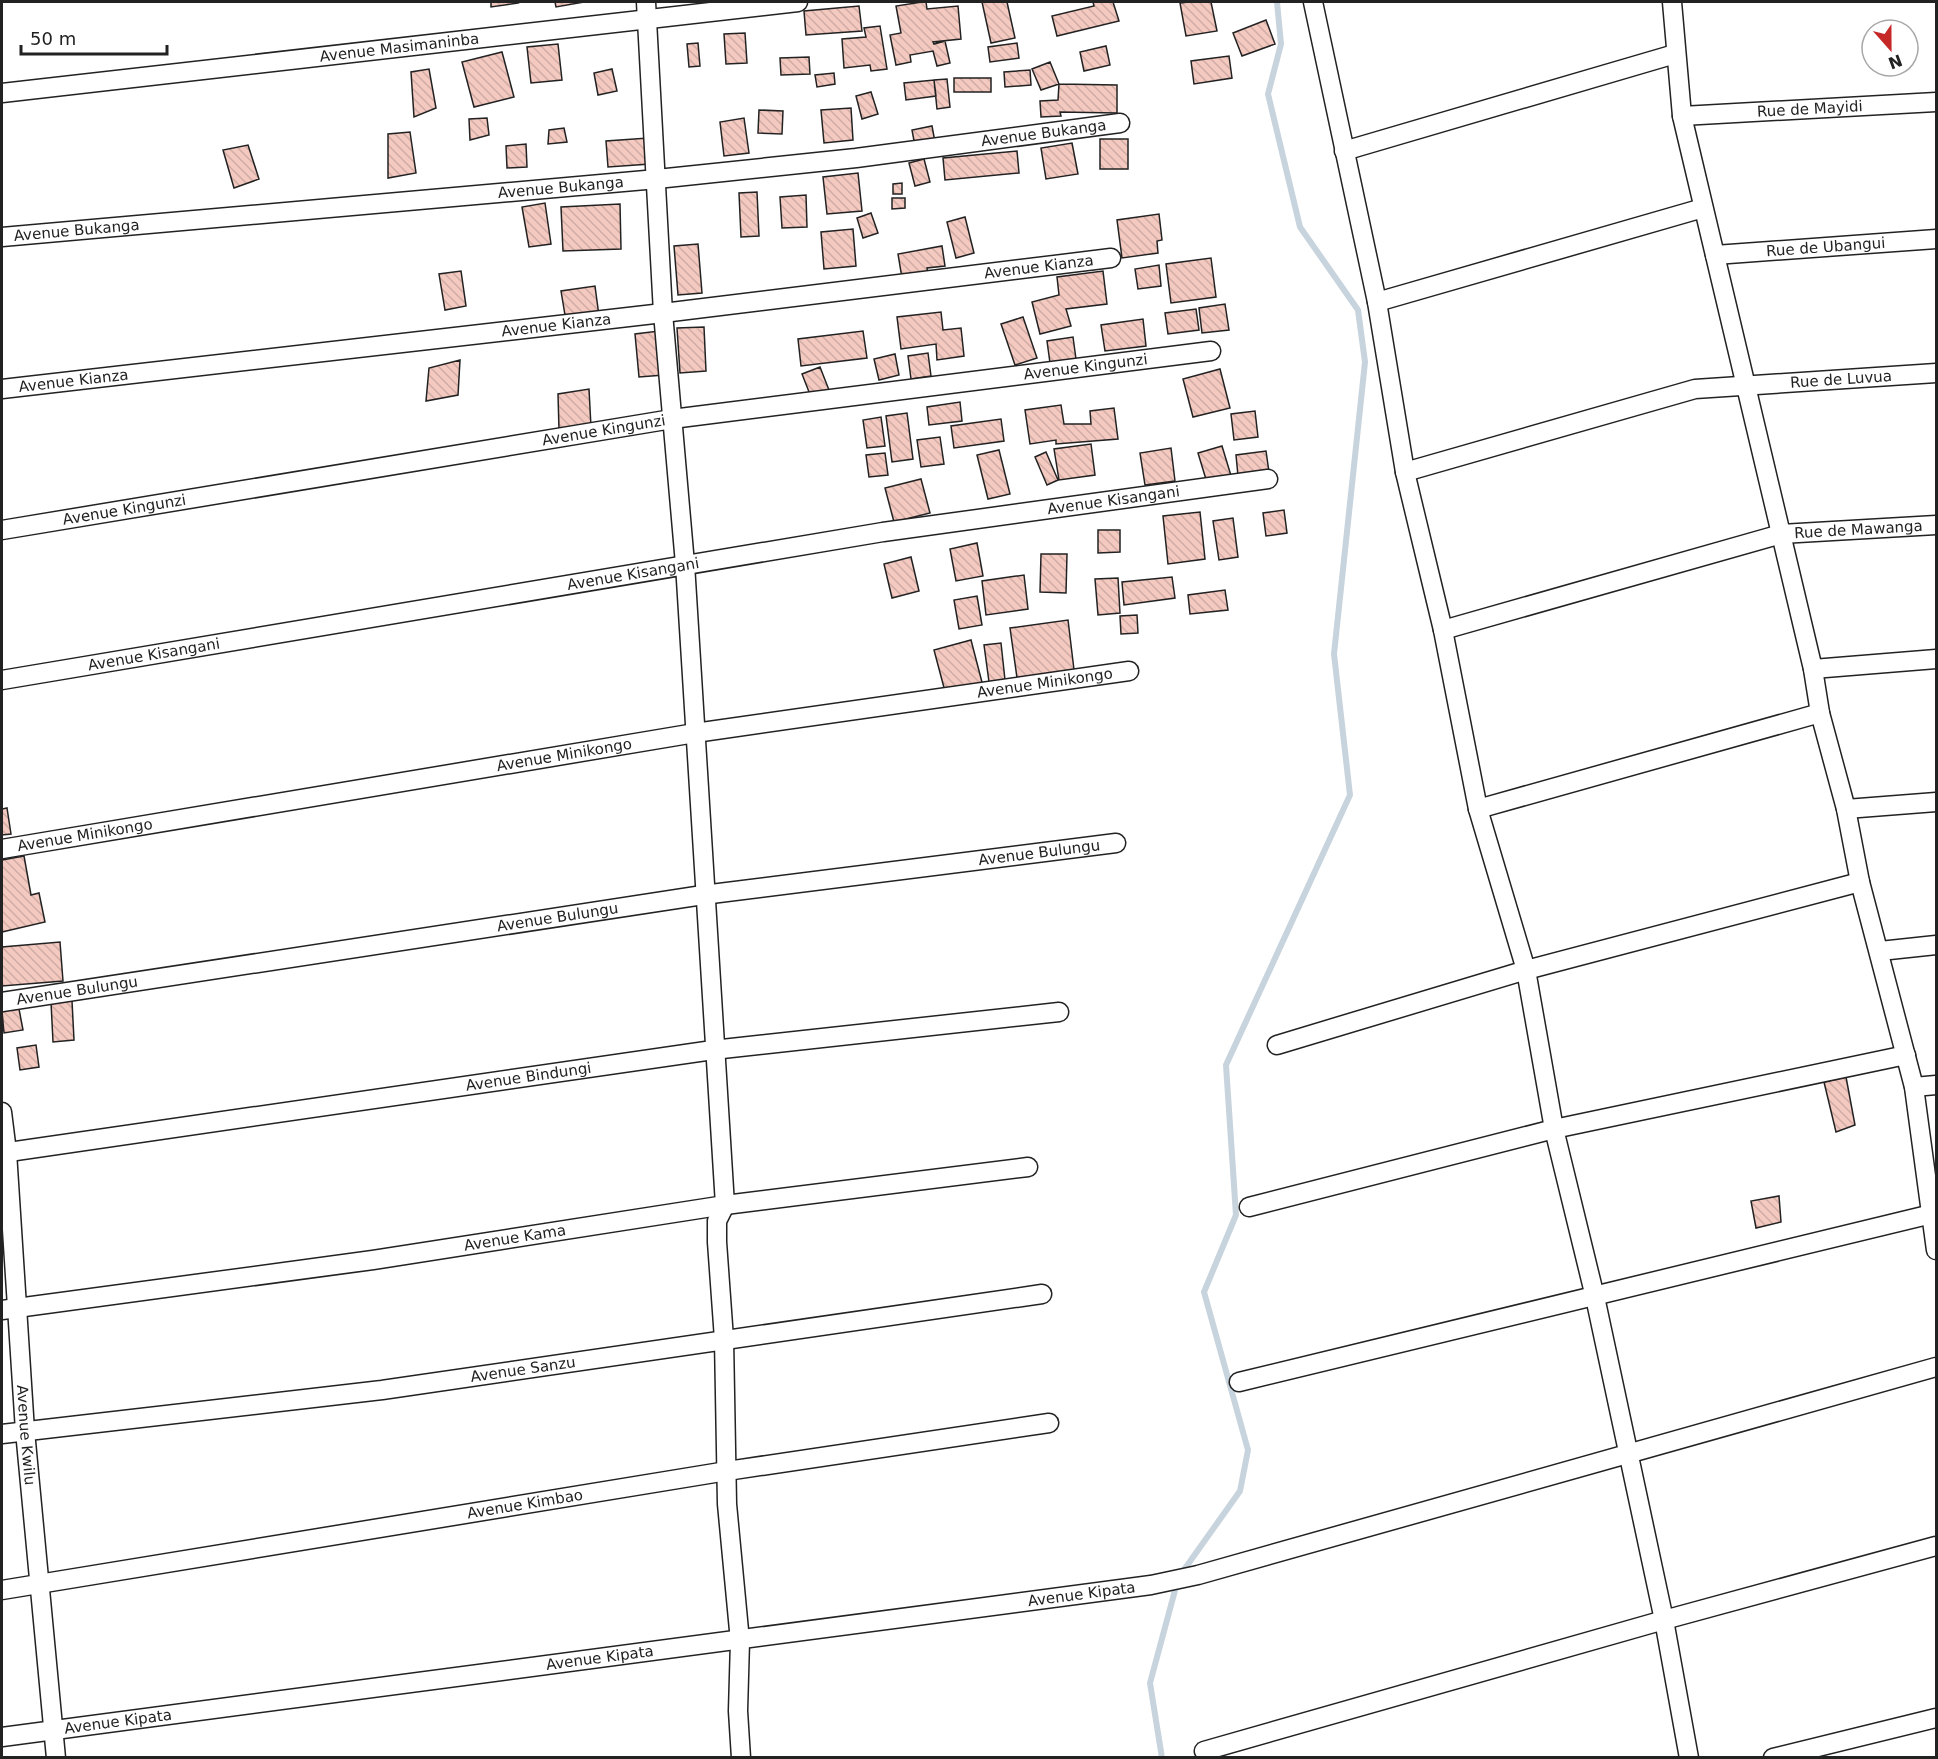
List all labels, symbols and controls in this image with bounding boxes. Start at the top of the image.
scale bar [21,18,166,56]
north arrow [1860,18,1920,78]
text: 50 m [30,28,76,49]
street label: Avenue Masimaninba [319,30,480,66]
text: N [1886,50,1905,73]
street label: Rue de Mayidi [1757,97,1863,121]
street label: Avenue Bukanga [980,116,1107,150]
street label: Avenue Bukanga [497,173,624,202]
street label: Avenue Bukanga [13,216,140,245]
street label: Rue de Ubangui [1766,234,1886,260]
street label: Avenue Kianza [983,251,1095,283]
street label: Avenue Kianza [500,310,612,341]
street label: Avenue Kingunzi [1023,350,1149,384]
street label: Avenue Kianza [18,366,129,396]
street label: Rue de Luvua [1790,367,1893,392]
street label: Avenue Kingunzi [541,411,667,449]
street label: Avenue Kisangani [1046,482,1181,518]
street label: Avenue Kingunzi [61,491,187,529]
street label: Rue de Mawanga [1794,517,1923,542]
street label: Avenue Kisangani [566,554,700,594]
street label: Avenue Kisangani [87,635,221,674]
street label: Avenue Minikongo [976,664,1114,702]
street label: Avenue Minikongo [495,735,633,775]
street label: Avenue Minikongo [16,815,154,855]
street label: Avenue Bulungu [977,836,1101,869]
street label: Avenue Bulungu [496,899,620,935]
street label: Avenue Bulungu [15,972,139,1009]
street label: Avenue Bindungi [464,1059,593,1095]
street label: Avenue Kama [463,1221,567,1255]
street label: Avenue Sanzu [469,1353,577,1386]
street label: Avenue Kwilu [13,1384,39,1486]
street label: Avenue Kimbao [466,1486,584,1523]
street label: Avenue Kipata [1027,1578,1137,1610]
street label: Avenue Kipata [545,1642,655,1674]
street label: Avenue Kipata [63,1706,173,1738]

